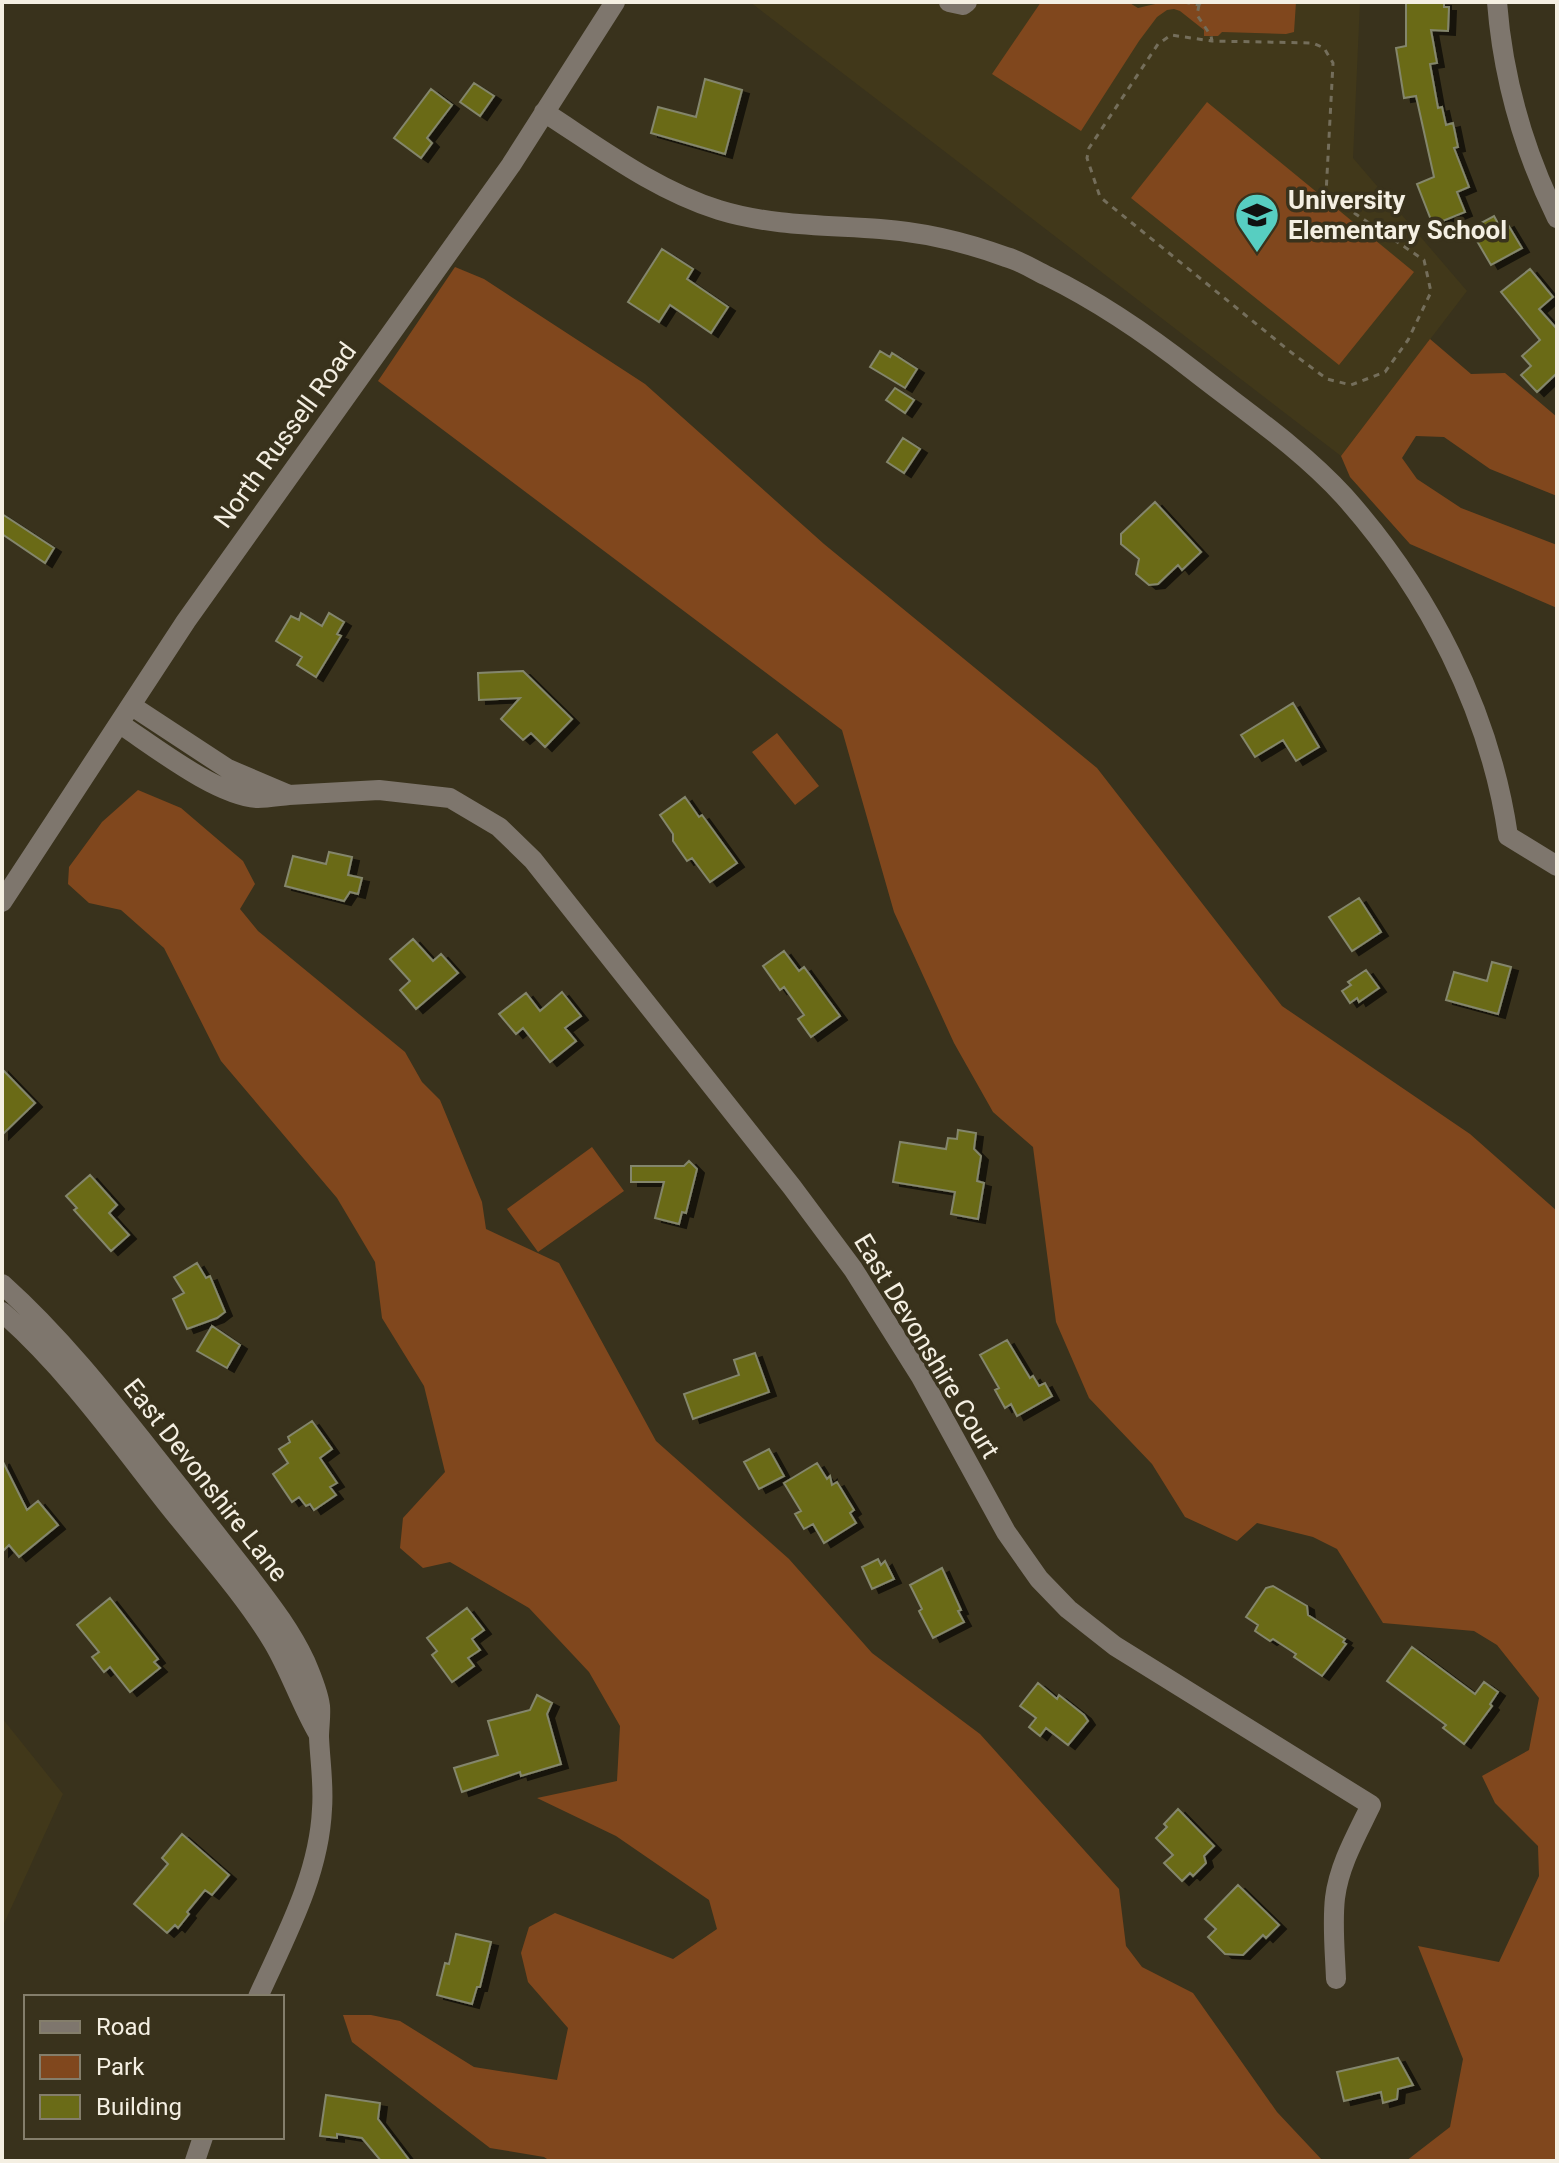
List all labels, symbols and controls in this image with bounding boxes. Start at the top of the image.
place label: University Elementary School [1288,185,1507,245]
school or university icon: University Elementary School [1233,191,1281,254]
street label: North Russell Road [208,336,362,534]
street label: East Devonshire Court [848,1228,1006,1464]
street label: East Devonshire Lane [118,1373,294,1587]
legend [24,1995,284,2139]
text: Road [96,2013,151,2041]
text: Park [96,2053,145,2081]
text: Building [96,2093,182,2121]

